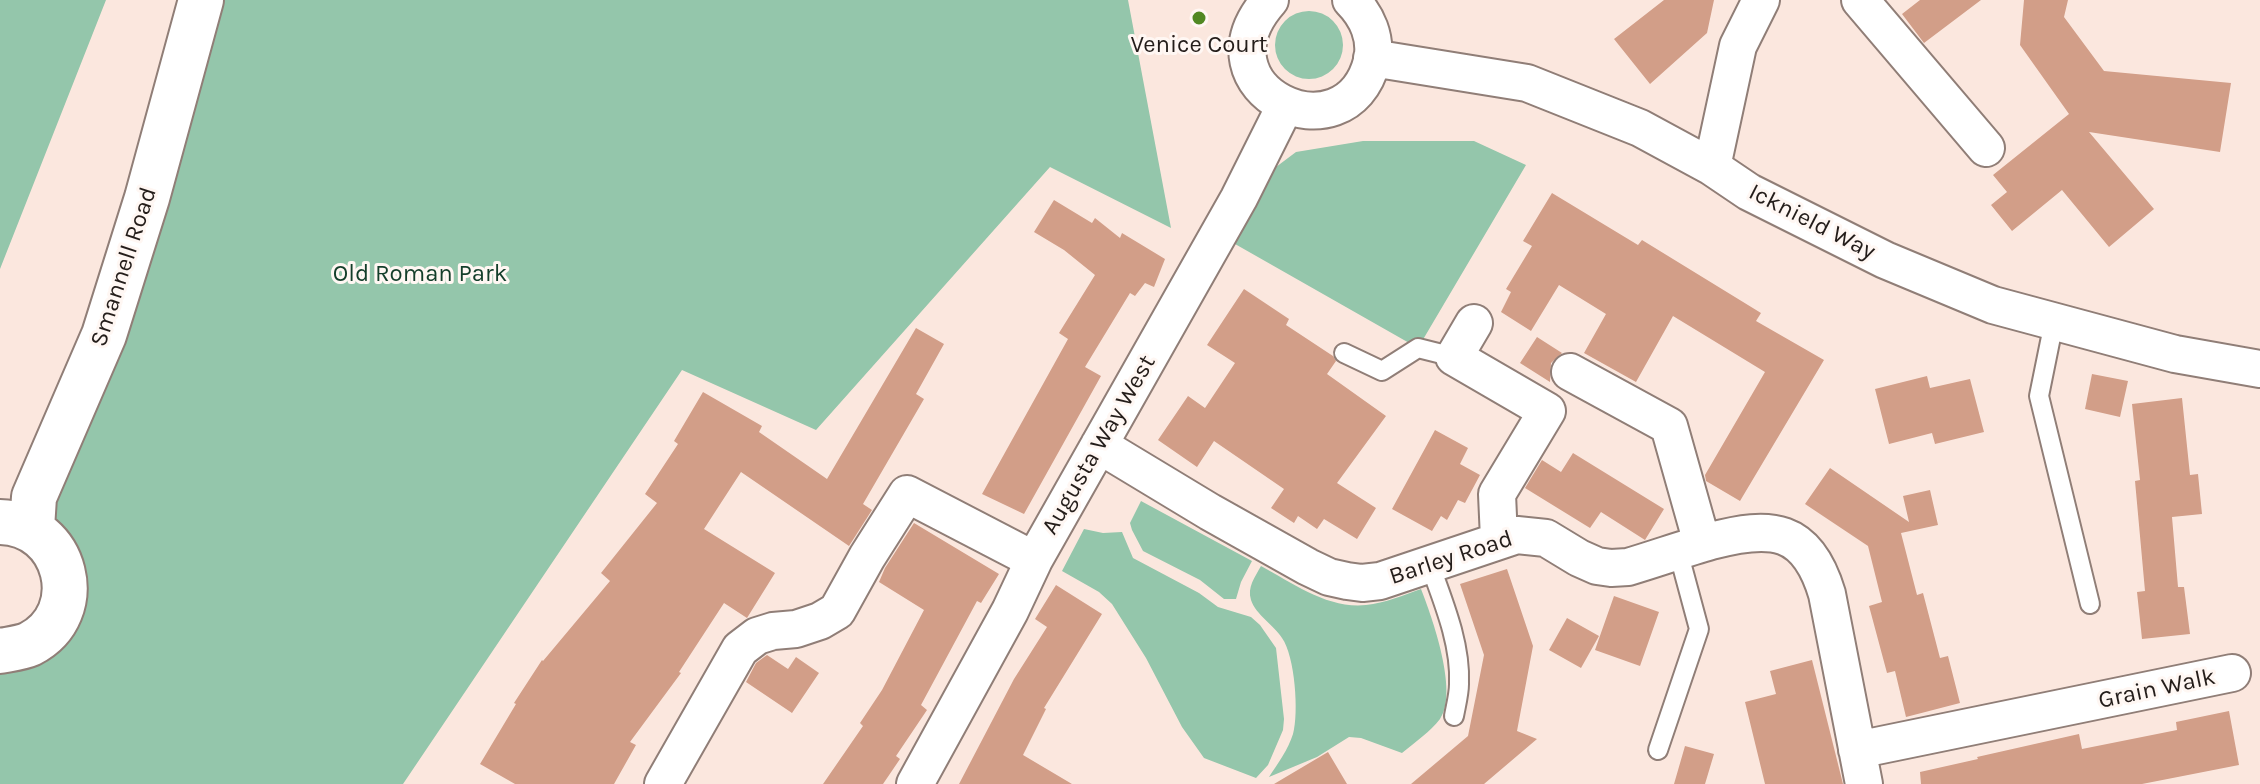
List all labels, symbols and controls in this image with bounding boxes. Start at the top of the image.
marker: Venice Court [1190,9,1208,27]
place label: Venice Court [1130,31,1268,59]
street label: Icknield Way [1744,178,1880,266]
street label: Smannell Road [85,184,163,350]
park label: Old Roman Park [333,260,507,288]
street label: Augusta Way West [1036,350,1162,540]
street label: Barley Road [1386,525,1516,591]
street label: Grain Walk [2096,663,2218,715]

